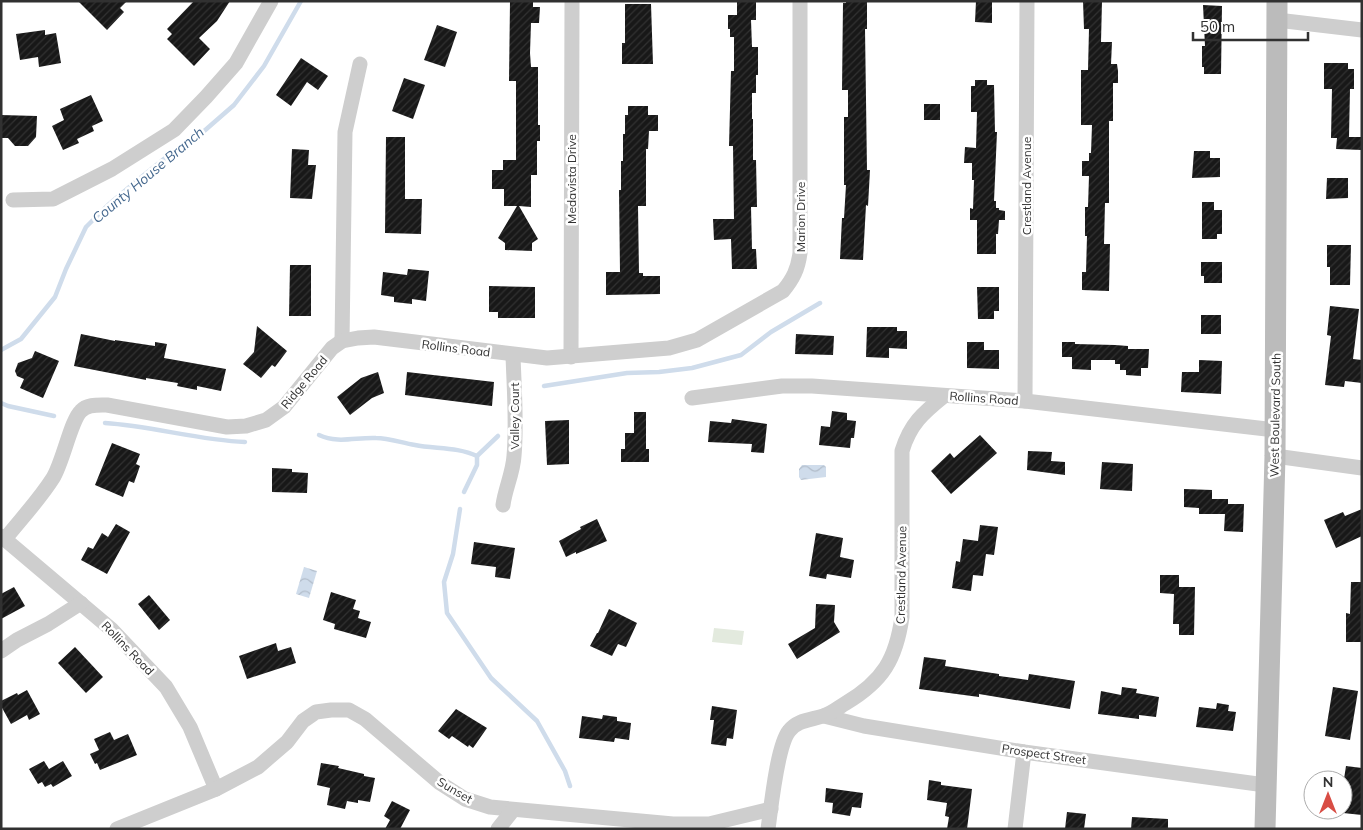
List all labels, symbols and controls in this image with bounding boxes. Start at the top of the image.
scale bar [1193,10,1308,42]
text: 50 m [1200,17,1235,36]
water label: County House Branch [88,123,208,227]
street label: Medavista Drive [564,134,579,224]
street label: Crestland Avenue [1019,137,1034,235]
street label: Marion Drive [793,182,808,252]
street label: Rollins Road [421,336,491,360]
street label: Ridge Road [277,352,331,412]
street label: West Boulevard South [1266,353,1284,477]
street label: Valley Court [507,383,522,450]
street label: Rollins Road [949,388,1019,408]
street label: Crestland Avenue [893,526,909,624]
street label: Rollins Road [99,618,157,678]
street label: Prospect Street [1001,741,1087,767]
north arrow [1303,770,1353,820]
text: N [1323,773,1333,791]
street label: Sunset [435,774,475,806]

